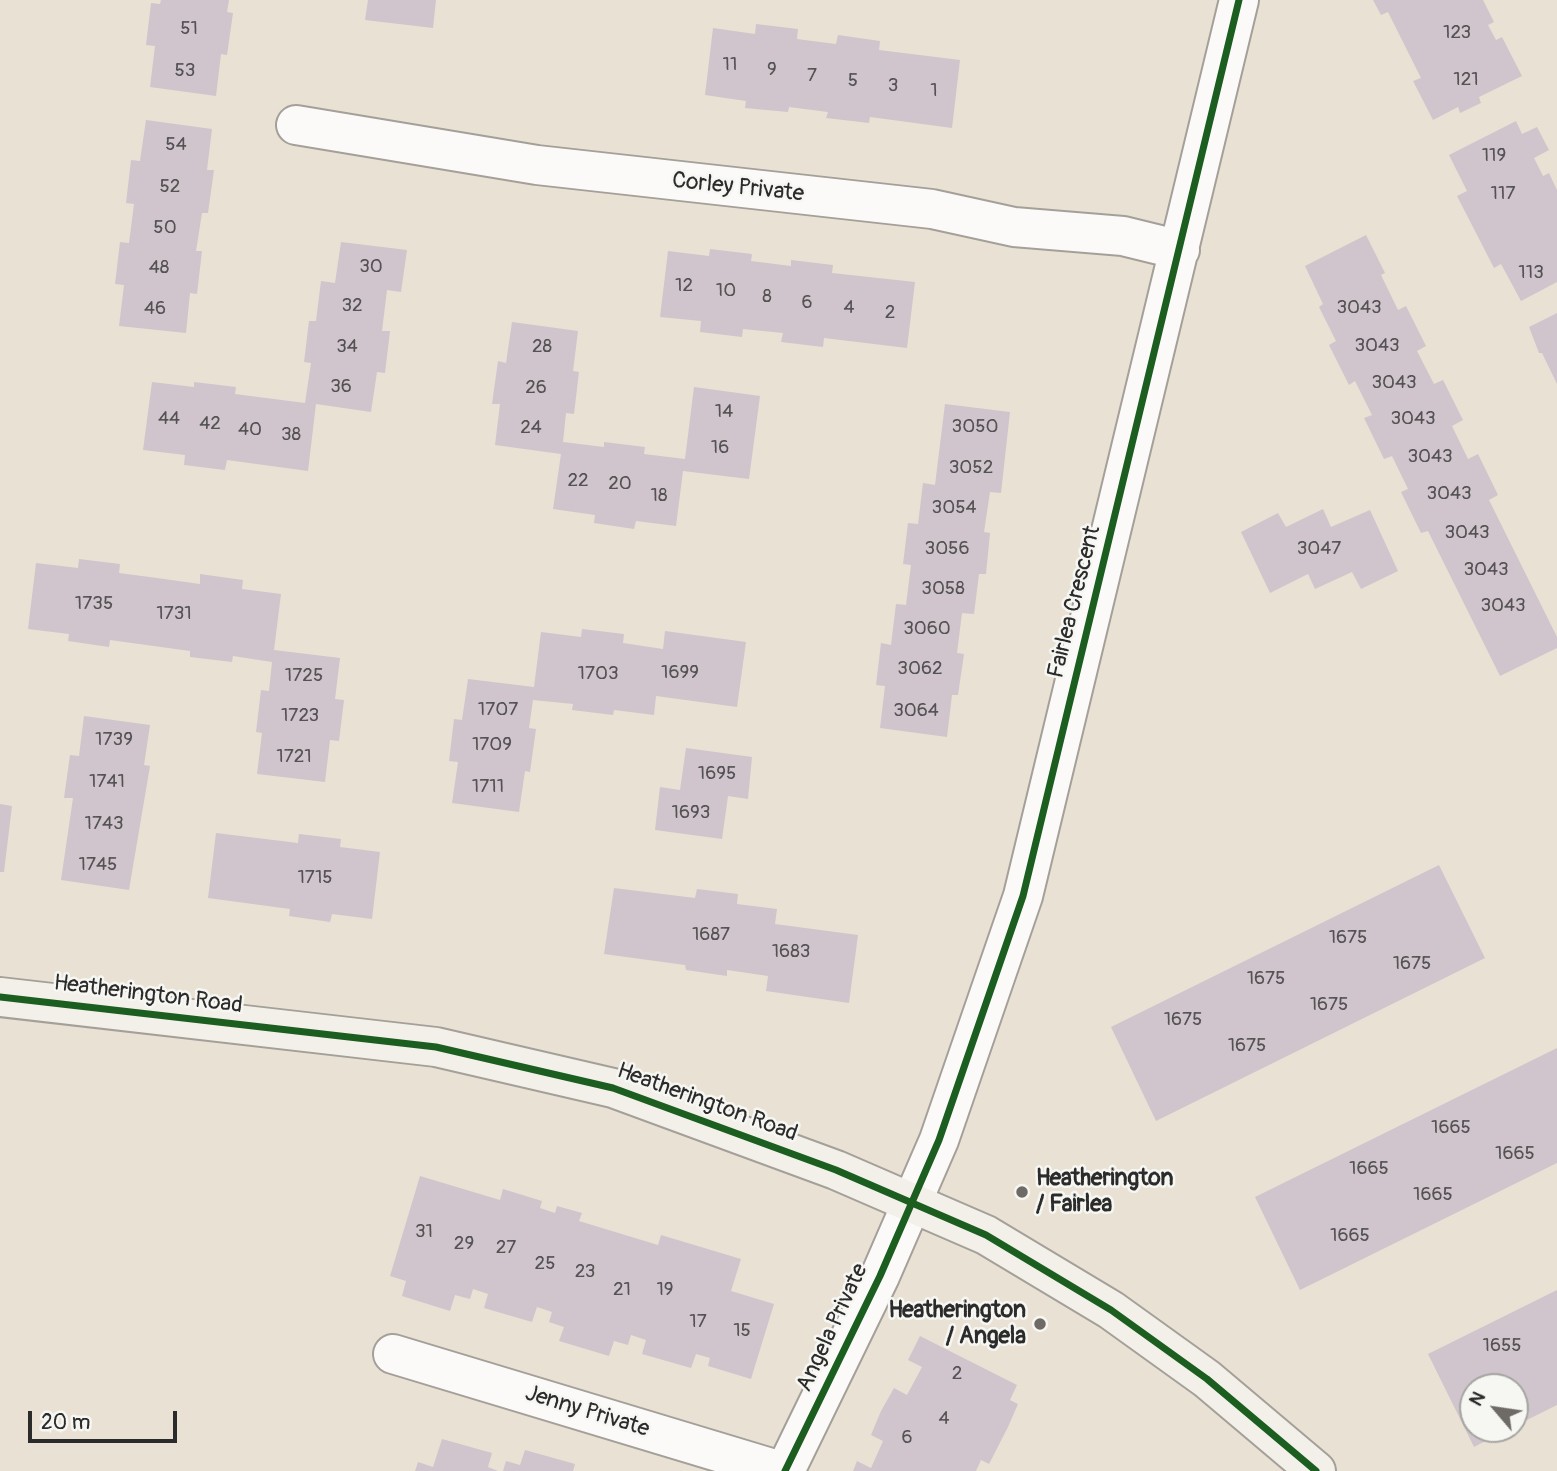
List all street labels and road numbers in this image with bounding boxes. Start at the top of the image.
street label: Corley Private [671,167,805,209]
street label: Fairlea Crescent [1043,523,1107,681]
street label: Heatherington Road [52,970,244,1020]
street label: Heatherington Road [613,1058,801,1148]
street label: Angela Private [791,1260,875,1396]
street label: Jenny Private [522,1380,652,1444]

